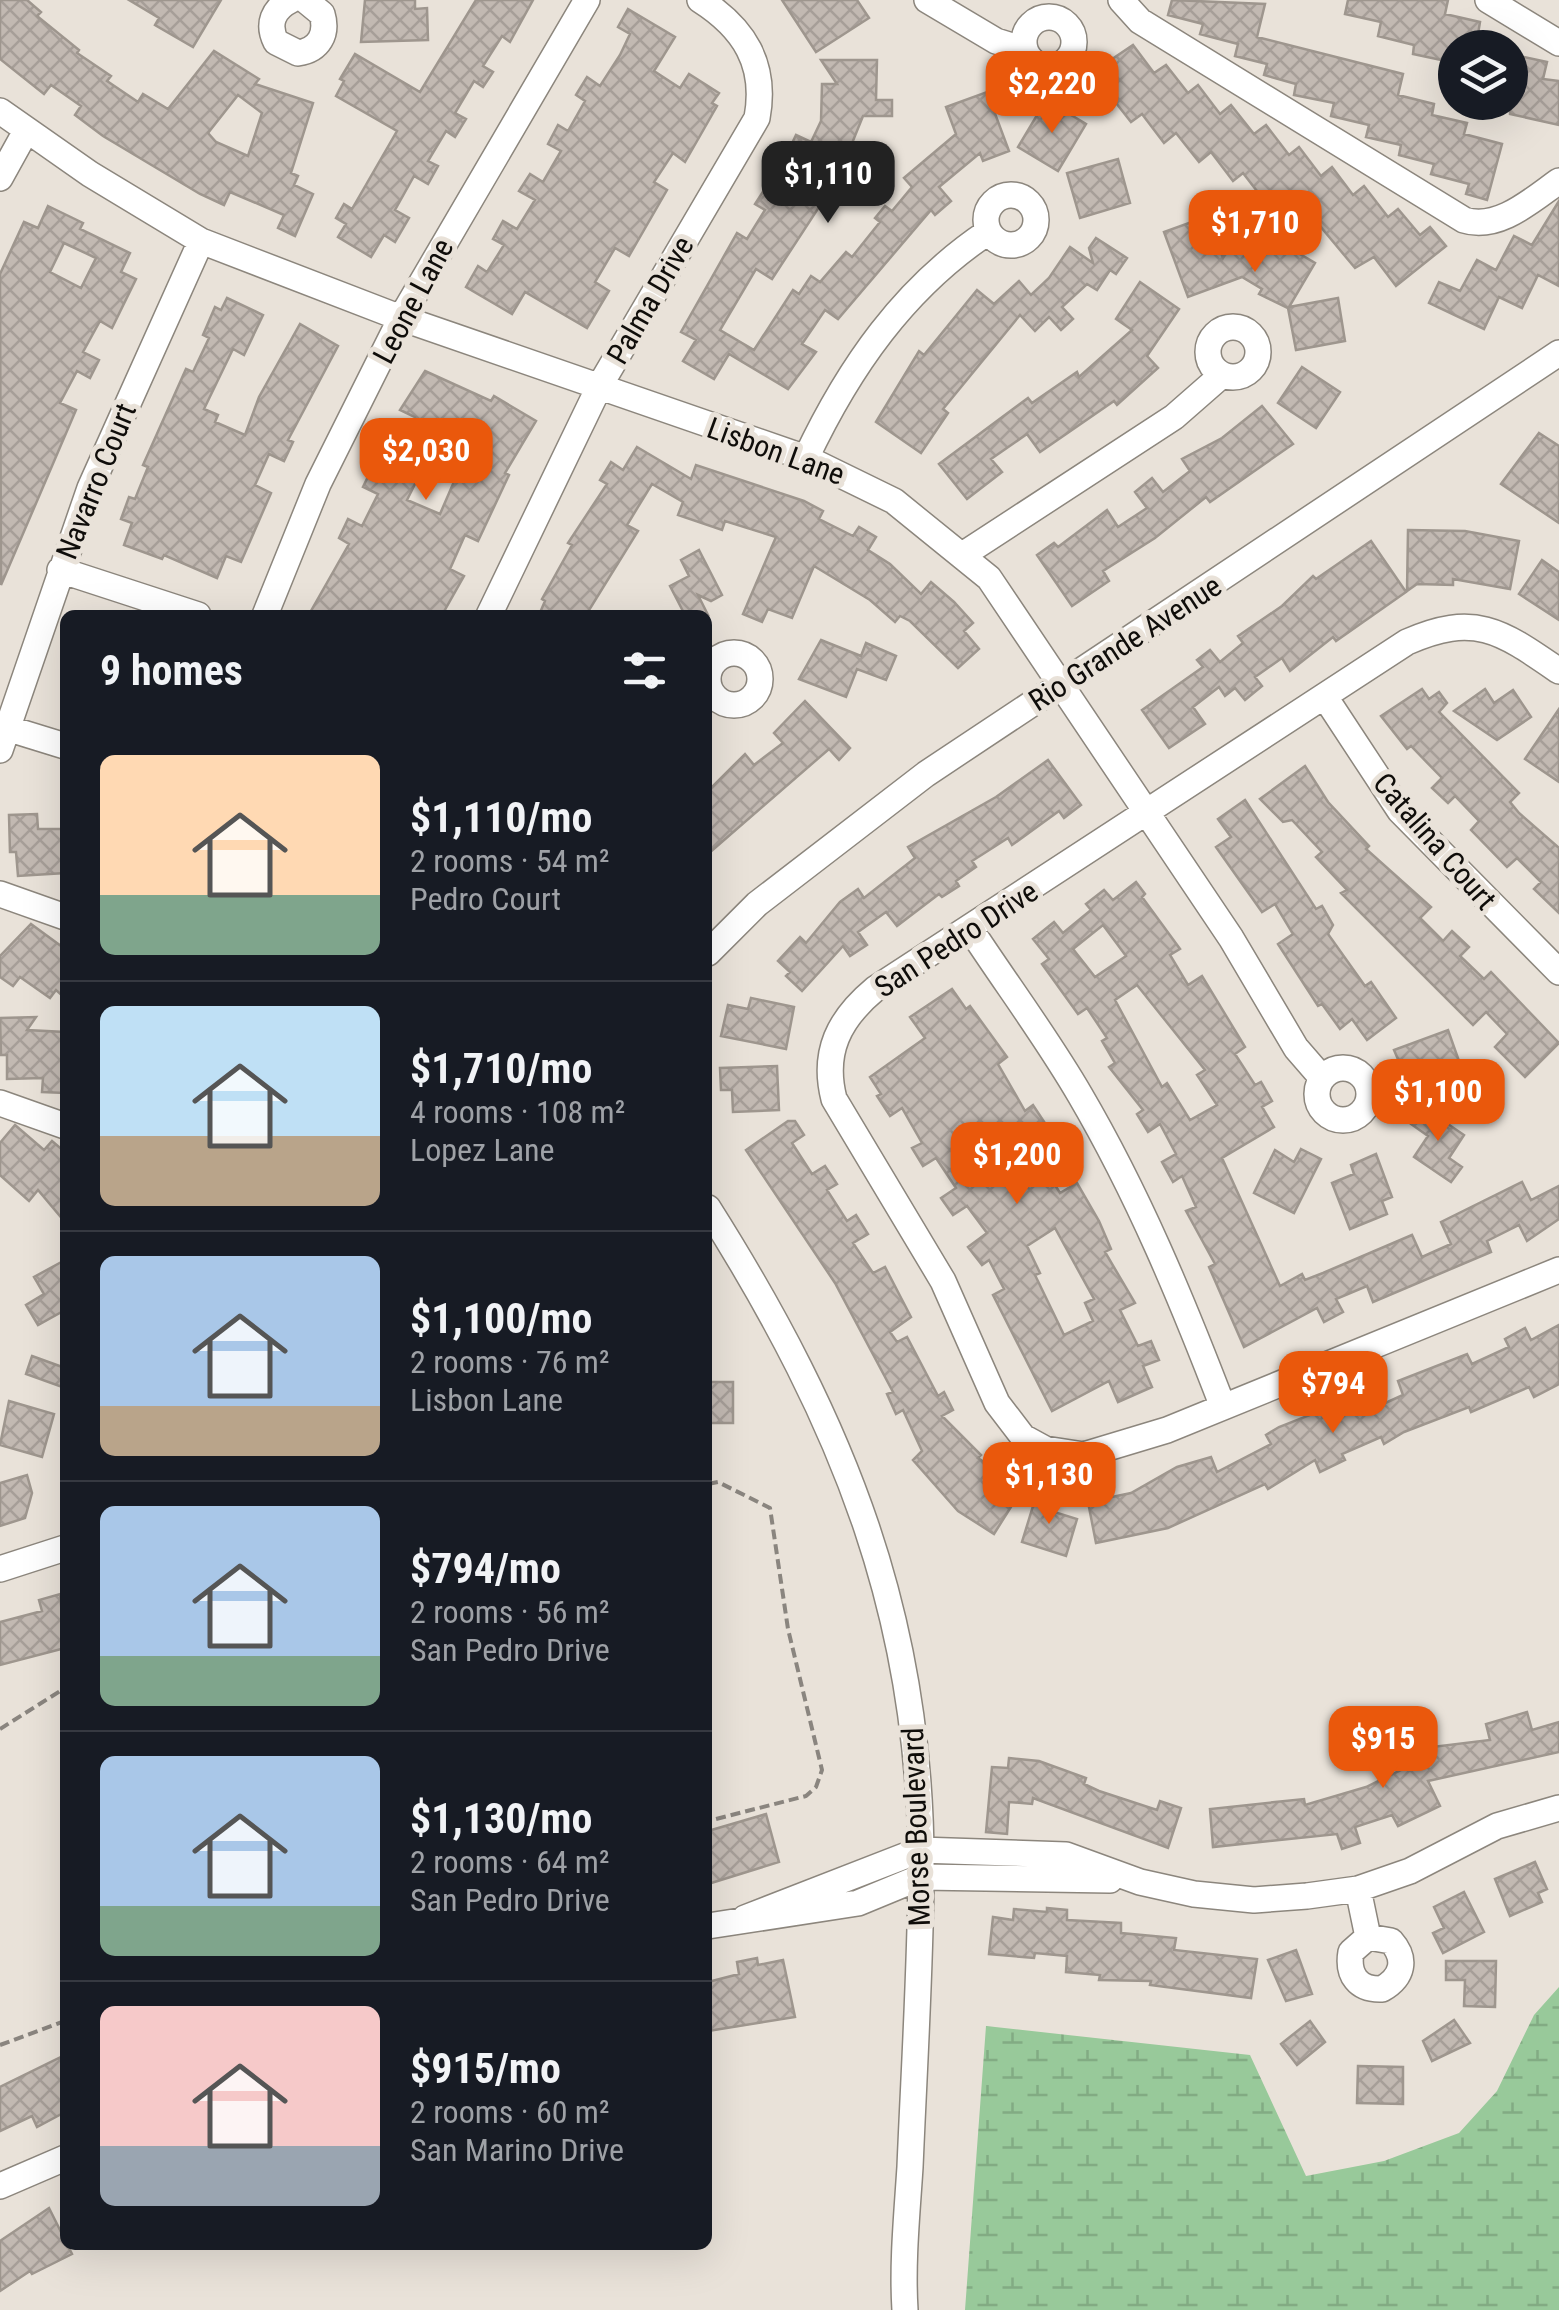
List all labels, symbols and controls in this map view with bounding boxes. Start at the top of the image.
map controls [1438,30,1528,120]
button: layers [1438,30,1528,120]
pin: $2,220 [971,51,1133,136]
text: $2,220 [1008,64,1096,102]
pin: $1,110 [747,141,909,226]
text: $1,110 [784,154,872,192]
pin: $1,710 [1174,190,1336,275]
text: $1,710 [1211,203,1299,241]
street label: Palma Drive [599,230,701,370]
street label: Leone Lane [366,233,460,369]
street label: Navarro Court [49,398,143,564]
street label: Lisbon Lane [703,410,849,492]
pin: $2,030 [345,418,507,503]
text: $2,030 [382,431,470,469]
street label: Rio Grande Avenue [1022,568,1228,718]
icon: filters [617,643,672,698]
text: 9 homes [100,646,243,695]
street label: Catalina Court [1366,766,1504,916]
text: $1,110/mo [410,793,592,842]
icon: home [180,795,300,915]
text: 2 rooms · 54 m² [410,842,609,880]
street label: San Pedro Drive [868,873,1044,1005]
text: Pedro Court [410,880,561,918]
text: $1,710/mo [410,1044,592,1093]
icon: home [180,1046,300,1166]
pin: $1,100 [1357,1059,1519,1144]
text: $1,100 [1394,1072,1482,1110]
text: 4 rooms · 108 m² [410,1093,625,1131]
pin: $1,200 [936,1122,1098,1207]
text: Lopez Lane [410,1131,555,1169]
text: $1,200 [973,1135,1061,1173]
text: $1,100/mo [410,1294,592,1343]
icon: home [180,1296,300,1416]
text: 2 rooms · 76 m² [410,1343,609,1381]
pin: $794 [1274,1351,1392,1436]
text: $794 [1301,1364,1365,1402]
text: Lisbon Lane [410,1381,563,1419]
pin: $1,130 [968,1442,1130,1527]
text: $1,130 [1005,1455,1093,1493]
text: $794/mo [410,1544,561,1593]
icon: home [180,1546,300,1666]
text: 2 rooms · 56 m² [410,1593,609,1631]
text: San Pedro Drive [410,1631,610,1669]
pin: $915 [1324,1706,1442,1791]
text: $915 [1351,1719,1415,1757]
street label: Morse Boulevard [895,1727,937,1927]
text: $1,130/mo [410,1794,592,1843]
icon: home [180,1796,300,1916]
text: 2 rooms · 64 m² [410,1843,609,1881]
text: San Pedro Drive [410,1881,610,1919]
text: $915/mo [410,2044,561,2093]
icon: home [180,2046,300,2166]
text: 2 rooms · 60 m² [410,2093,609,2131]
text: San Marino Drive [410,2131,624,2169]

